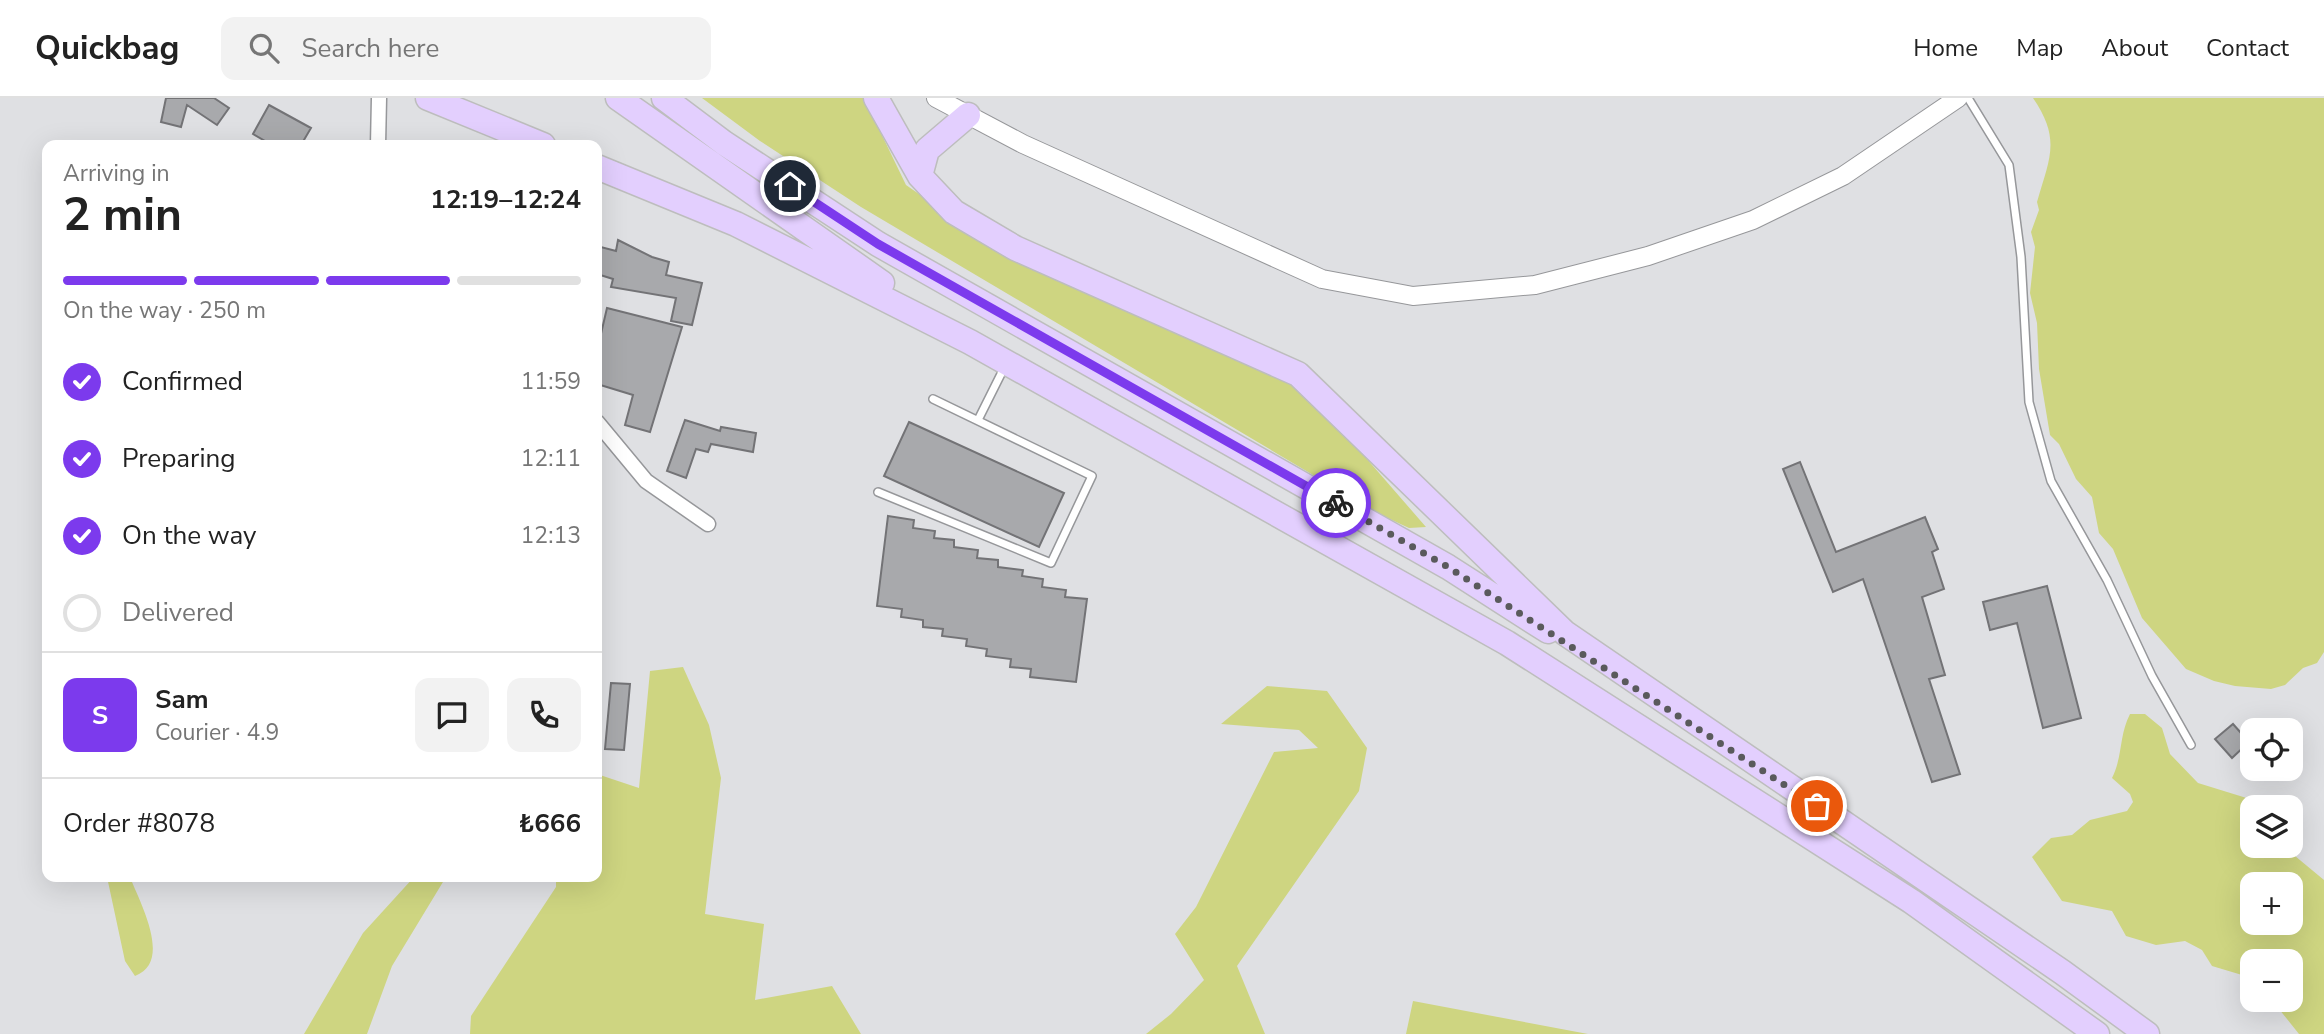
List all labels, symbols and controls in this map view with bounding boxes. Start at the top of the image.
search box [221,17,711,80]
text: Quickbag [35,26,179,71]
icon: search [245,29,283,67]
text: Search here [301,31,439,66]
text: Home [1913,32,1978,64]
text: Map [2016,32,2063,64]
text: About [2101,32,2168,64]
text: Contact [2206,32,2289,64]
pin [760,156,820,216]
text: Arriving in [63,158,170,189]
icon: home [771,167,809,205]
text: 12:19–12:24 [430,182,581,217]
text: 2 min [63,183,182,246]
text: On the way · 250 m [63,295,266,326]
icon: check [63,363,101,401]
text: Confirmed [122,364,243,399]
text: 11:59 [521,366,581,397]
icon: check [63,440,101,478]
text: Preparing [122,441,235,476]
text: 12:11 [521,443,581,474]
courier [1301,468,1371,538]
icon: bike [1317,484,1355,522]
icon: check [63,517,101,555]
text: On the way [122,518,256,553]
text: 12:13 [521,520,581,551]
text: Delivered [122,595,234,630]
button: chat [415,678,489,752]
button: phone [507,678,581,752]
text: Sam [155,682,208,717]
text: S [92,698,108,733]
text: Courier · 4.9 [155,717,279,748]
map controls [2240,718,2303,1012]
button: locate [2240,718,2303,781]
pin [1787,776,1847,836]
icon: bag [1798,787,1836,825]
button: layers [2240,795,2303,858]
text: Order #8078 [63,806,215,841]
text: ₺666 [519,806,581,841]
button: + [2240,872,2303,935]
button: − [2240,949,2303,1012]

